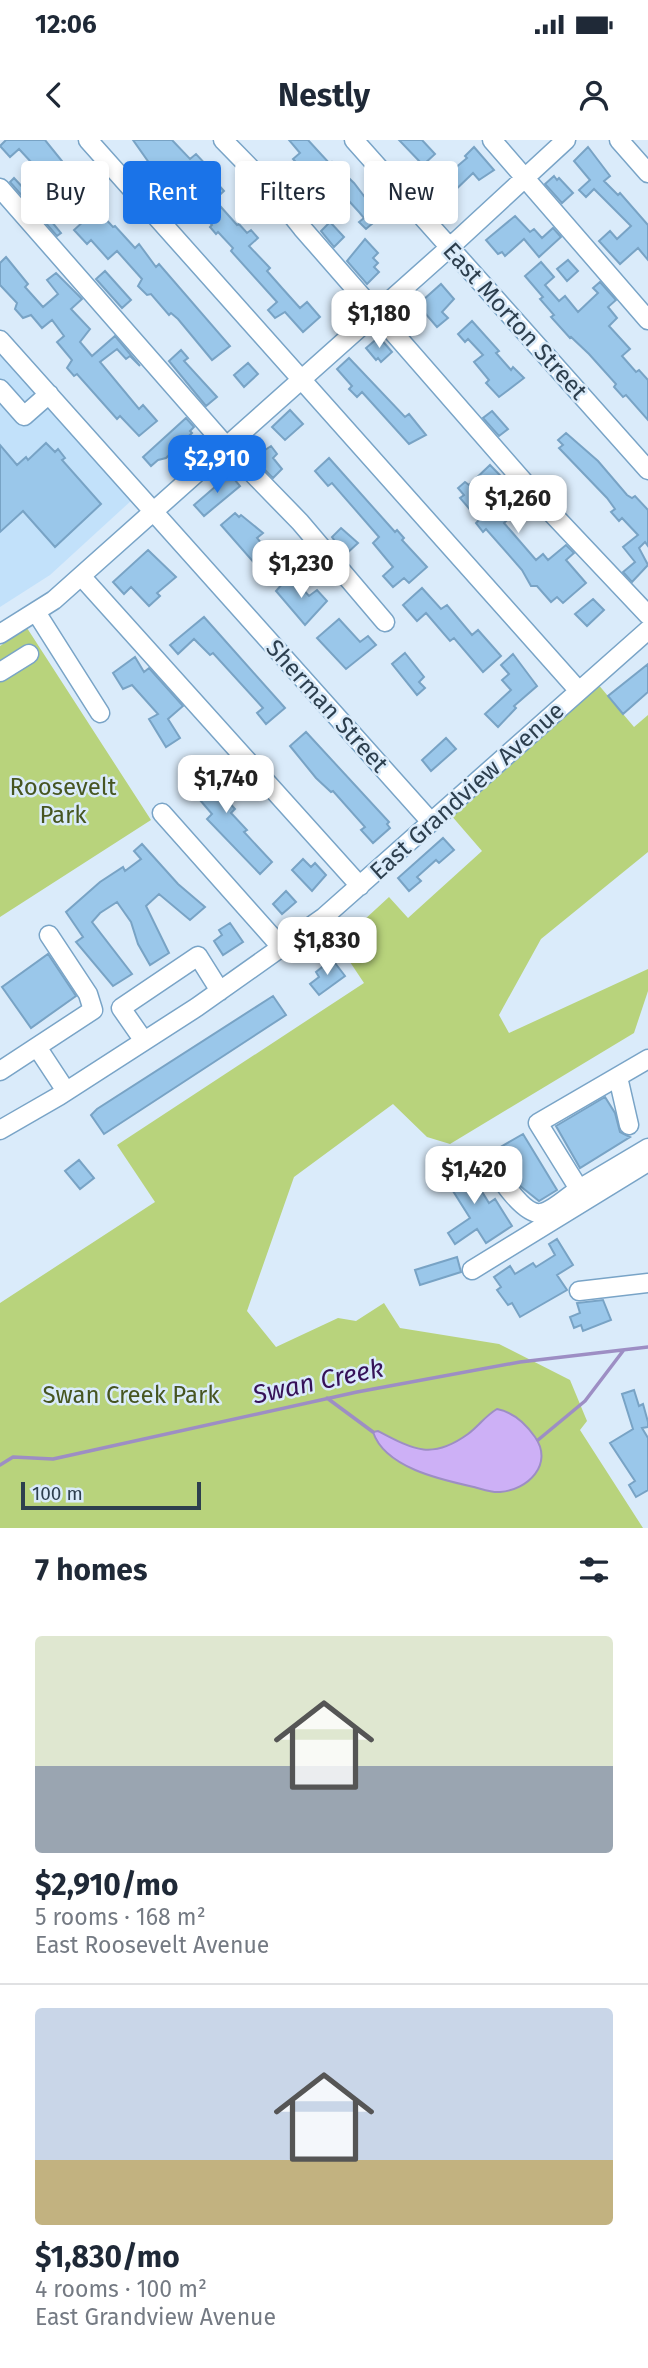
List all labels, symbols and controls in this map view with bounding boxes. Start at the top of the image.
text: 12:06 [35,9,97,40]
icon: back [35,76,73,114]
text: Nestly [278,76,370,114]
icon: person [575,76,613,114]
chip: Buy [21,161,109,224]
chip: Rent [123,161,221,224]
chip: Filters [235,161,350,224]
chip: New [364,161,458,224]
street label: East Morton Street [437,237,593,405]
pin: $1,180 [322,290,436,350]
text: $1,180 [347,299,411,327]
pin: $2,910 [160,436,274,495]
text: $2,910 [184,444,250,472]
pin: $1,260 [461,476,575,535]
text: $1,260 [485,484,551,512]
pin: $1,230 [244,540,358,600]
text: $1,230 [268,549,334,577]
street label: Sherman Street [260,634,394,778]
street label: East Grandview Avenue [364,696,570,886]
pin: $1,740 [169,756,283,815]
text: $1,740 [194,764,258,792]
park label: Roosevelt Park [10,773,117,829]
pin: $1,830 [270,918,384,977]
text: $1,830 [294,926,360,954]
pin: $1,420 [417,1146,531,1206]
text: $1,420 [441,1155,507,1183]
water label: Swan Creek [249,1352,386,1411]
park label: Swan Creek Park [42,1381,220,1409]
scale bar [21,1479,201,1511]
text: 100 m [32,1482,83,1505]
icon: filters [575,1551,613,1589]
text: 7 homes [35,1552,147,1588]
icon: home [261,1682,387,1808]
text: $2,910/mo [35,1867,178,1903]
text: 5 rooms · 168 m² [35,1903,206,1931]
text: East Roosevelt Avenue [35,1931,269,1959]
icon: home [261,2054,387,2180]
text: $1,830/mo [35,2239,180,2275]
text: 4 rooms · 100 m² [35,2275,207,2303]
text: East Grandview Avenue [35,2303,276,2331]

